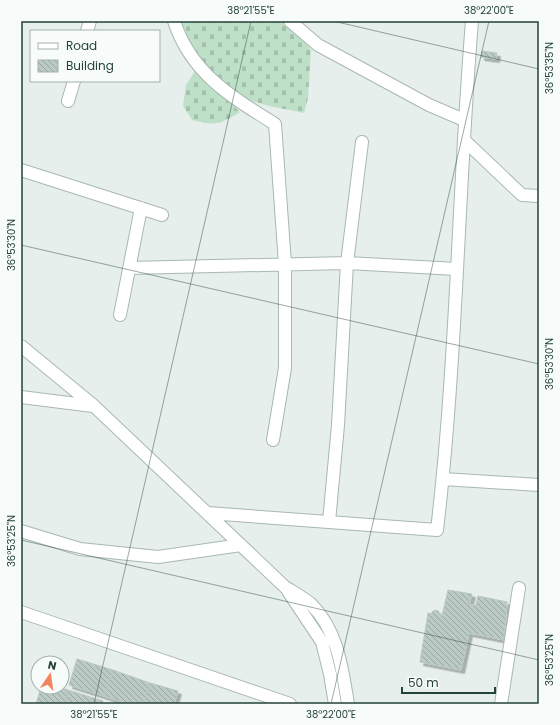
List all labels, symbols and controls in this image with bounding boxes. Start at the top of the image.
text: 38°21'55"E [227,3,275,18]
text: 38°22'00"E [464,3,514,18]
legend [30,30,160,82]
text: Road [66,37,97,54]
text: 36°53'35"N [542,42,557,94]
text: Building [66,57,114,74]
text: 36°53'30"N [4,219,19,271]
text: 36°53'30"N [542,338,557,390]
text: 36°53'25"N [4,515,19,567]
text: 36°53'25"N [542,634,557,686]
north arrow [30,655,70,695]
text: N [46,657,58,674]
scale bar [402,669,495,695]
text: 50 m [408,674,439,691]
text: 38°21'55"E [70,707,118,722]
text: 38°22'00"E [306,707,356,722]

